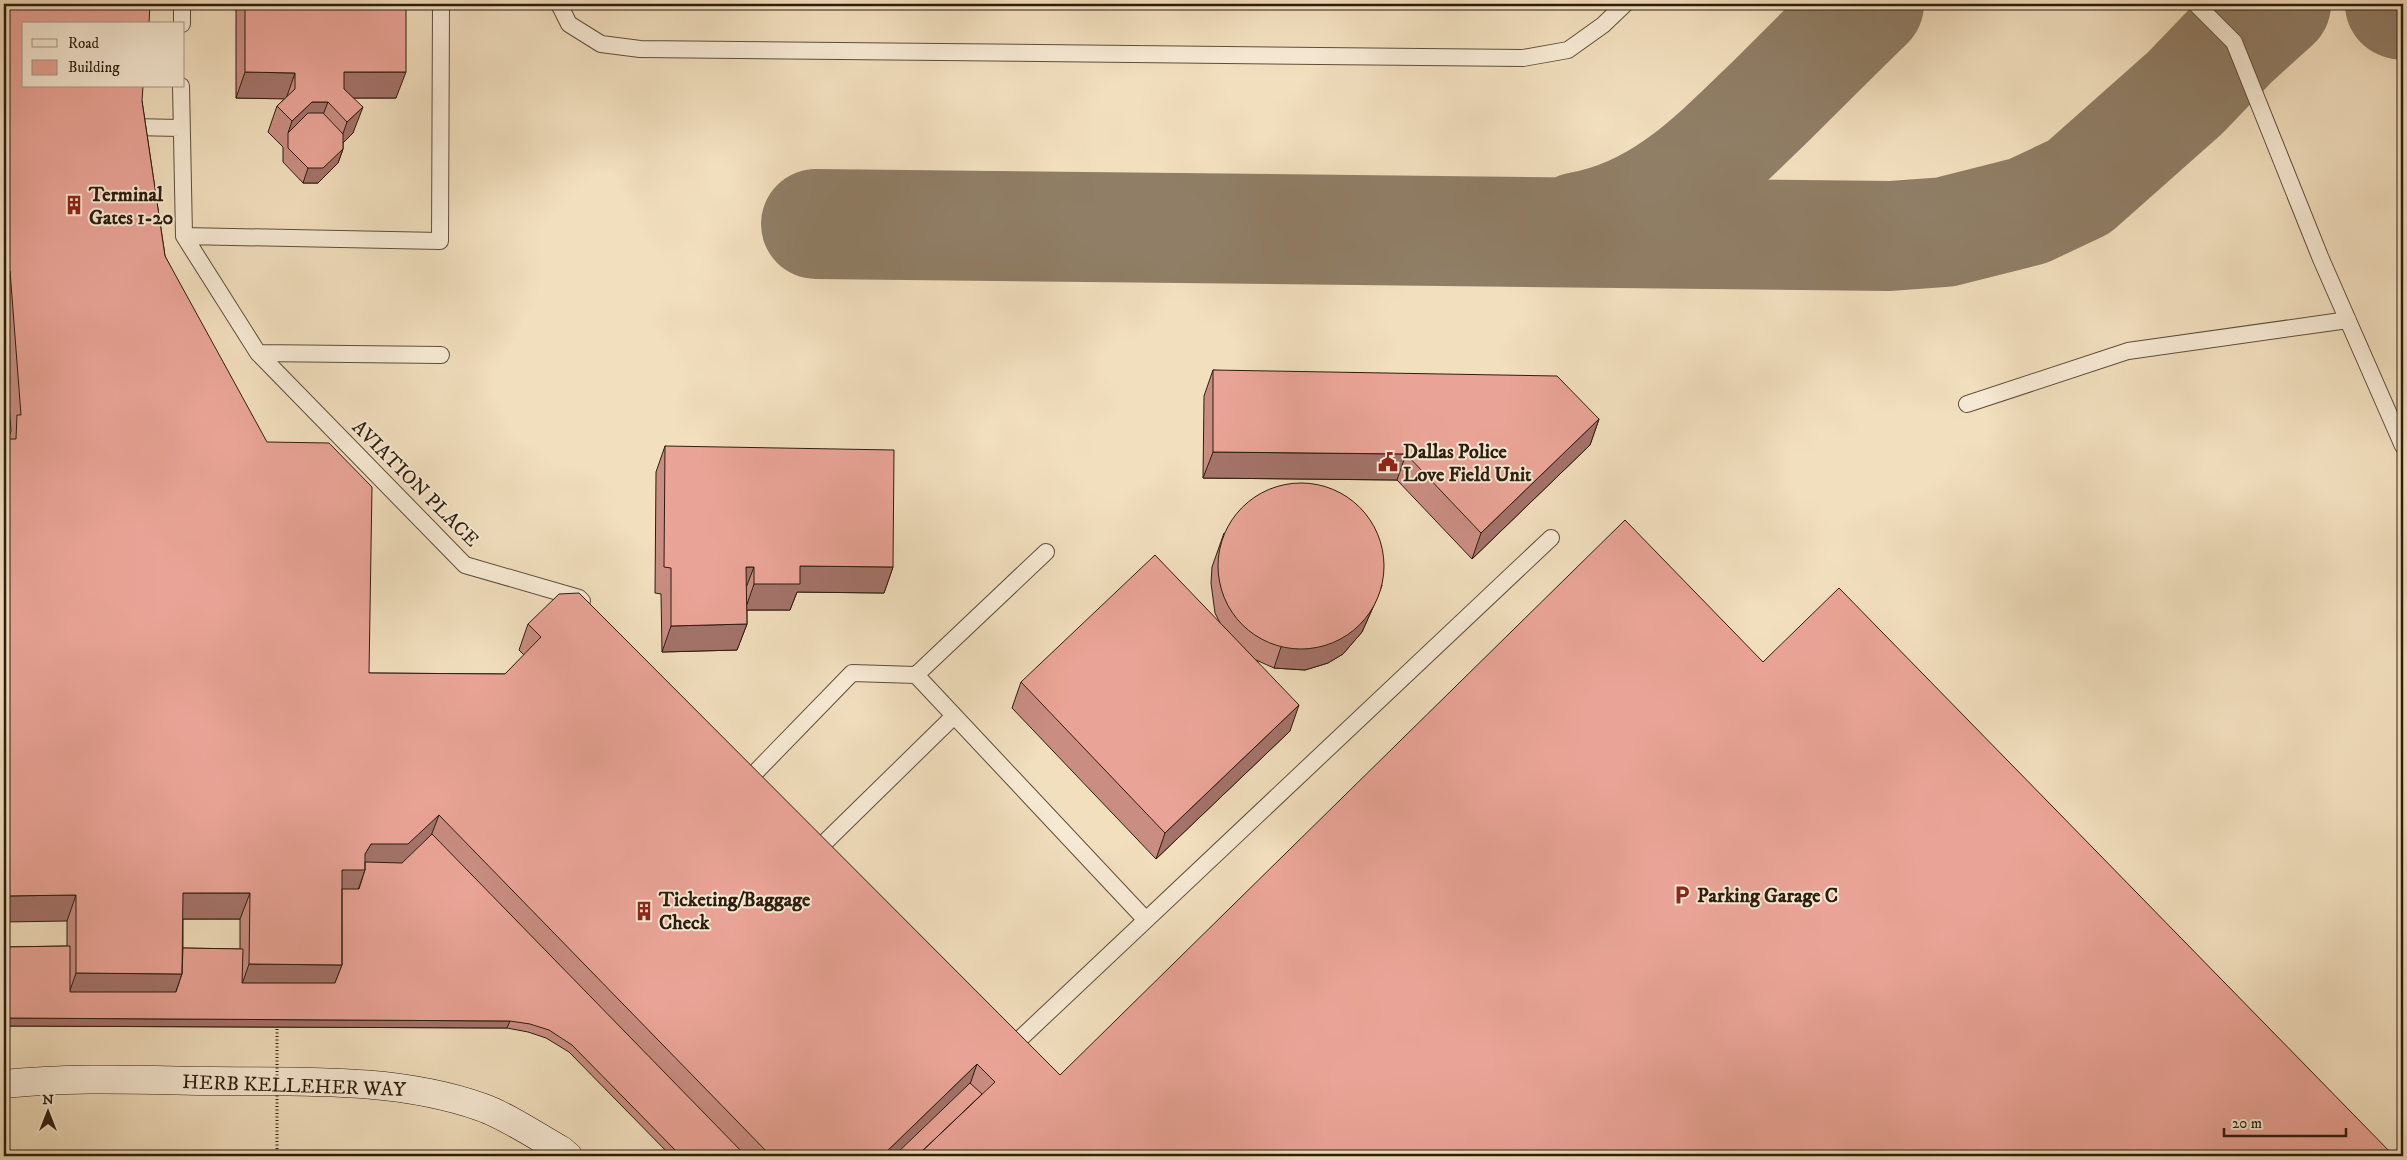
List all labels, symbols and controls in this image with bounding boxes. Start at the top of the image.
legend [22,22,185,88]
text: Road [68,34,100,53]
text: Building [68,58,120,77]
place label: Terminal Gates 1-20 [88,183,173,231]
building icon: Terminal Gates 1-20 [63,194,85,216]
street label: AVIATION PLACE [346,415,484,553]
place label: Dallas Police Love Field Unit [1403,440,1532,488]
public building icon: Dallas Police Love Field Unit [1377,451,1399,473]
parking icon: Parking Garage C [1671,884,1693,906]
place label: Parking Garage C [1697,884,1838,909]
place label: Ticketing/Baggage Check [658,888,811,936]
building icon: Ticketing/Baggage Check [633,900,655,922]
street label: HERB KELLEHER WAY [182,1070,407,1103]
north arrow [22,1088,72,1138]
text: N [42,1091,54,1109]
scale bar [2224,1105,2347,1137]
text: 20 m [2232,1114,2262,1133]

